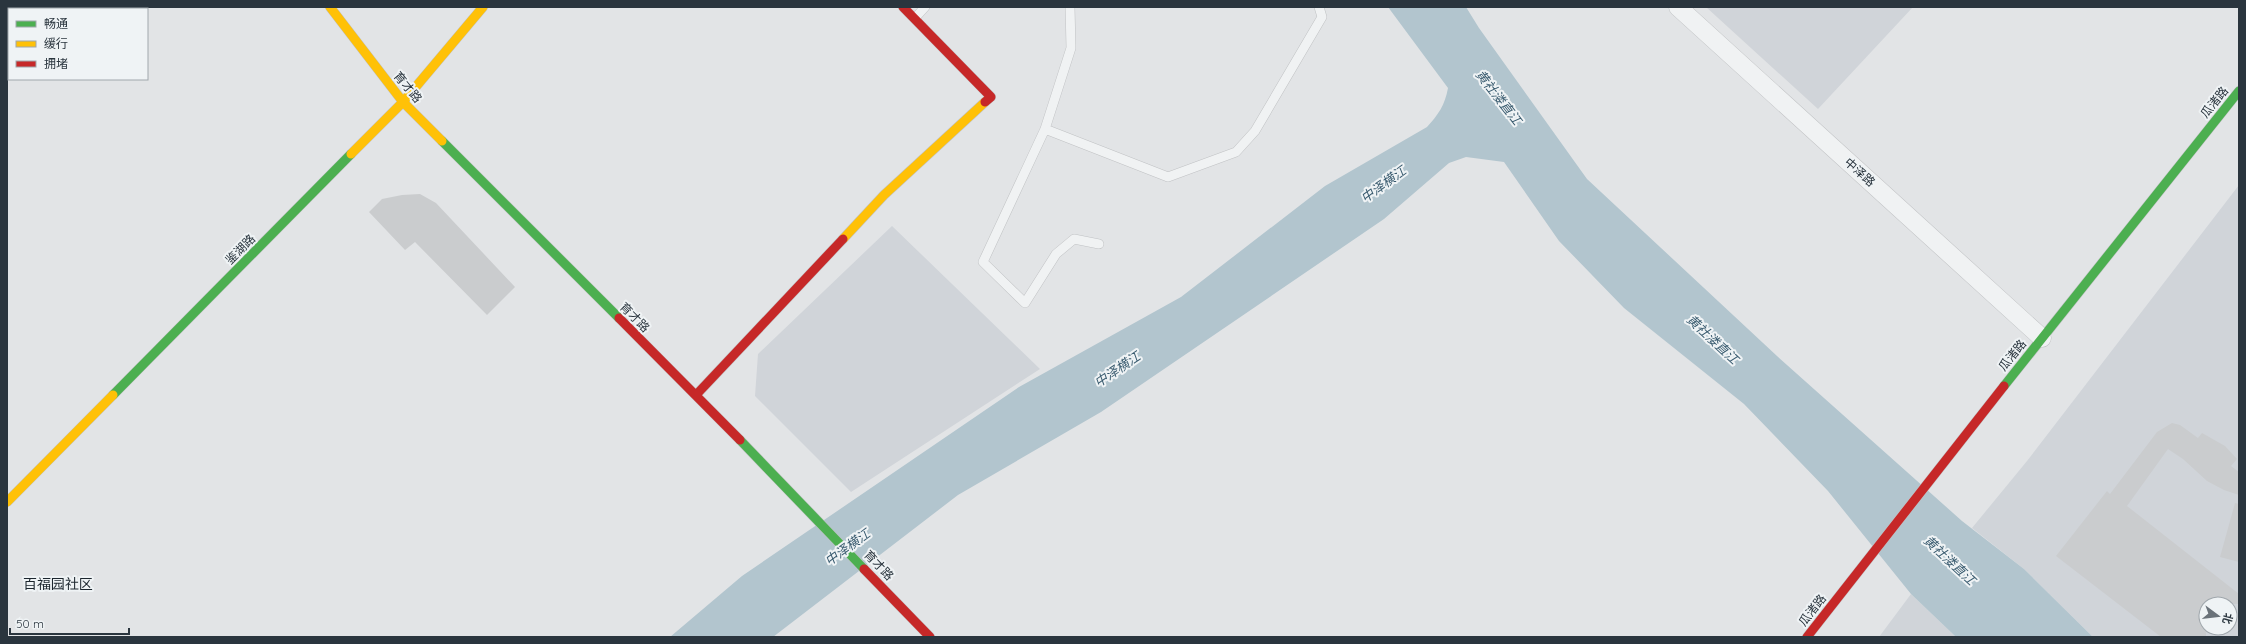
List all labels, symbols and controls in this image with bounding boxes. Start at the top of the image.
legend [8,8,148,80]
text: 畅通 [44,16,68,31]
text: 缓行 [44,36,68,51]
text: 拥堵 [44,56,68,71]
water label: 黄社溇直江 [1473,66,1527,129]
street label: 育才路 [391,68,425,106]
street label: 瓜渚路 [2197,83,2231,121]
street label: 中泽路 [1842,154,1878,190]
water label: 中泽横江 [1357,161,1410,206]
street label: 鉴湖路 [221,231,258,268]
street label: 育才路 [617,299,653,335]
water label: 黄社溇直江 [1684,311,1744,368]
street label: 瓜渚路 [1995,336,2029,374]
water label: 中泽横江 [1091,347,1145,390]
water label: 中泽横江 [821,524,874,569]
water label: 黄社溇直江 [1921,532,1981,589]
street label: 育才路 [861,547,897,583]
district label: 百福园社区 [23,575,93,593]
street label: 瓜渚路 [1795,591,1829,629]
north arrow [2198,596,2238,636]
scale bar [10,610,129,636]
text: 北 [2219,611,2236,626]
text: 50 m [16,616,44,631]

